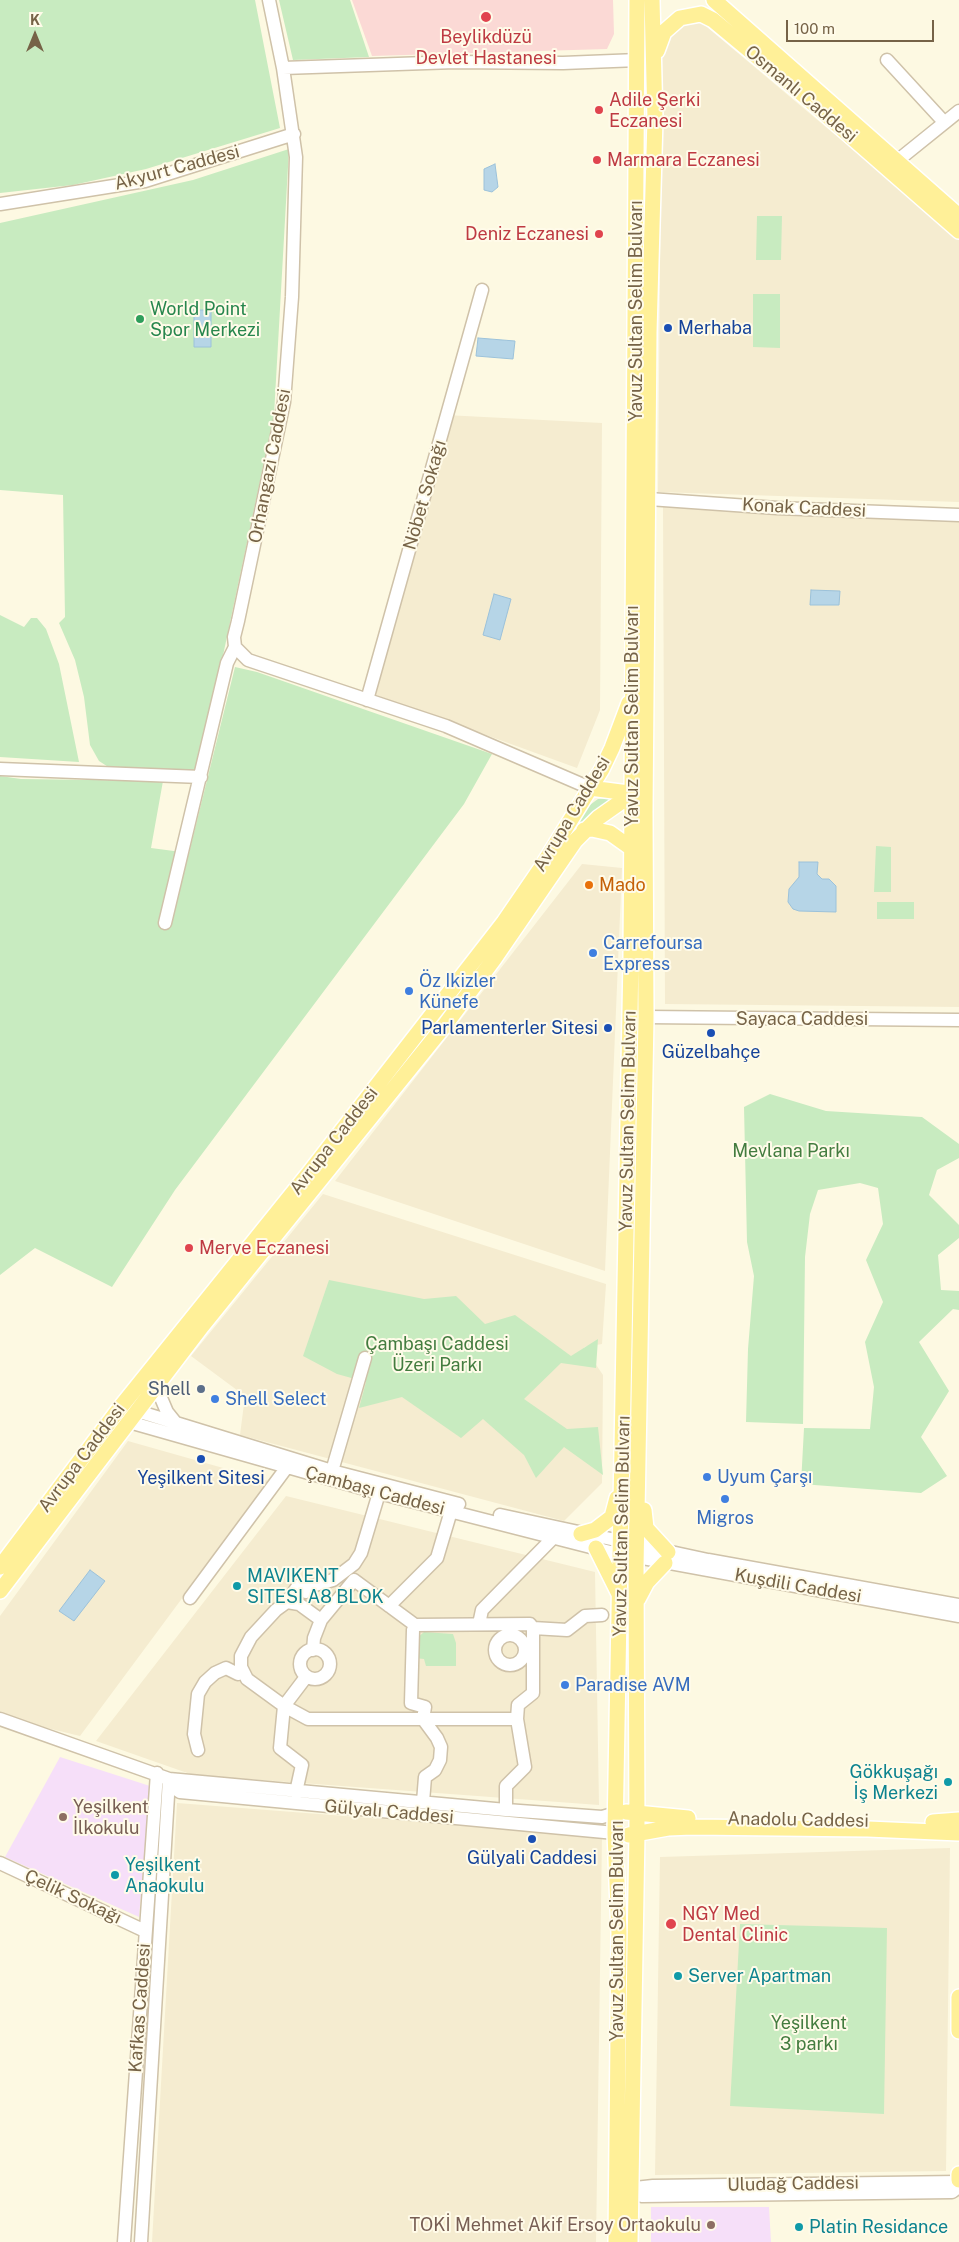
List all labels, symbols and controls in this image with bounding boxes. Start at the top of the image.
north arrow [10,10,60,60]
marker: Beylikdüzü Devlet Hastanesi [479,10,493,24]
scale bar [789,10,936,42]
text: K [30,12,40,28]
text: 100 m [794,20,835,37]
place label: Beylikdüzü Devlet Hastanesi [415,26,557,68]
street label: Osmanlı Caddesi [741,41,861,147]
place label: Adile Şerki Eczanesi [609,89,700,132]
marker: Adile Şerki Eczanesi [593,104,605,116]
street label: Akyurt Caddesi [112,141,242,195]
place label: Marmara Eczanesi [607,149,760,171]
marker: Marmara Eczanesi [591,154,603,166]
street label: Yavuz Sultan Selim Bulvarı [625,200,647,422]
place label: Deniz Eczanesi [465,223,589,245]
marker: Deniz Eczanesi [593,228,605,240]
place label: World Point Spor Merkezi [150,298,260,340]
marker: World Point Spor Merkezi [134,313,146,325]
place label: Merhaba [678,317,752,339]
marker: Merhaba [662,322,674,334]
street label: Orhangazi Caddesi [244,387,296,545]
street label: Nöbet Sokağı [399,438,451,552]
street label: Konak Caddesi [741,494,867,522]
street label: Yavuz Sultan Selim Bulvarı [621,605,643,827]
street label: Avrupa Caddesi [529,752,615,876]
place label: Mado [599,874,646,896]
marker: Mado [583,879,595,891]
place label: Carrefoursa Express [603,932,703,974]
marker: Carrefoursa Express [587,947,599,959]
place label: Öz Ikizler Künefe [419,970,496,1012]
marker: Öz Ikizler Künefe [403,985,415,997]
street label: Sayaca Caddesi [736,1008,868,1030]
street label: Yavuz Sultan Selim Bulvarı [615,1010,641,1232]
place label: Parlamenterler Sitesi [421,1017,598,1039]
marker: Parlamenterler Sitesi [602,1022,614,1034]
marker: Güzelbahçe [705,1027,717,1039]
place label: Güzelbahçe [662,1041,760,1063]
street label: Avrupa Caddesi [285,1083,383,1199]
park label: Mevlana Parkı [732,1140,850,1162]
place label: Merve Eczanesi [199,1237,329,1259]
marker: Merve Eczanesi [183,1242,195,1254]
park label: Çambaşı Caddesi Üzeri Parkı [365,1333,509,1376]
place label: Shell [148,1378,191,1400]
marker: Shell [195,1383,207,1395]
place label: Shell Select [225,1388,326,1410]
marker: Shell Select [209,1393,221,1405]
street label: Avrupa Caddesi [34,1399,130,1517]
street label: Yavuz Sultan Selim Bulvarı [609,1415,635,1637]
marker: Yeşilkent Sitesi [195,1453,207,1465]
street label: Çambaşı Caddesi [303,1462,447,1520]
place label: Uyum Çarşı [717,1466,812,1488]
place label: Yeşilkent Sitesi [137,1467,265,1489]
marker: Uyum Çarşı [701,1471,713,1483]
marker: Migros [719,1493,731,1505]
place label: Migros [696,1507,754,1529]
street label: Kuşdili Caddesi [733,1564,863,1608]
place label: MAVIKENT SITESI A8 BLOK [247,1565,384,1608]
marker: MAVIKENT SITESI A8 BLOK [231,1580,243,1592]
place label: Paradise AVM [575,1674,691,1696]
marker: Paradise AVM [559,1679,571,1691]
place label: Gökkuşağı İş Merkezi [850,1761,938,1804]
marker: Gökkuşağı İş Merkezi [942,1776,954,1788]
place label: Yeşilkent İlkokulu [73,1796,149,1838]
street label: Gülyalı Caddesi [323,1796,455,1828]
street label: Anadolu Caddesi [727,1808,869,1832]
marker: Yeşilkent İlkokulu [57,1811,69,1823]
street label: Yavuz Sultan Selim Bulvarı [606,1820,628,2042]
marker: Gülyali Caddesi [526,1833,538,1845]
place label: Gülyali Caddesi [467,1847,597,1869]
place label: Yeşilkent Anaokulu [125,1854,204,1896]
street label: Çelik Sokağı [21,1865,125,1929]
marker: Yeşilkent Anaokulu [109,1869,121,1881]
place label: NGY Med Dental Clinic [682,1903,788,1946]
marker: NGY Med Dental Clinic [664,1917,678,1931]
street label: Kafkas Caddesi [125,1943,155,2073]
place label: Server Apartman [688,1965,831,1987]
marker: Server Apartman [672,1970,684,1982]
park label: Yeşilkent 3 parkı [771,2012,847,2054]
street label: Uludağ Caddesi [727,2172,859,2196]
place label: TOKİ Mehmet Akif Ersoy Ortaokulu [409,2214,701,2236]
place label: Platin Residance [809,2216,948,2238]
marker: TOKİ Mehmet Akif Ersoy Ortaokulu [705,2219,717,2231]
marker: Platin Residance [793,2221,805,2233]

